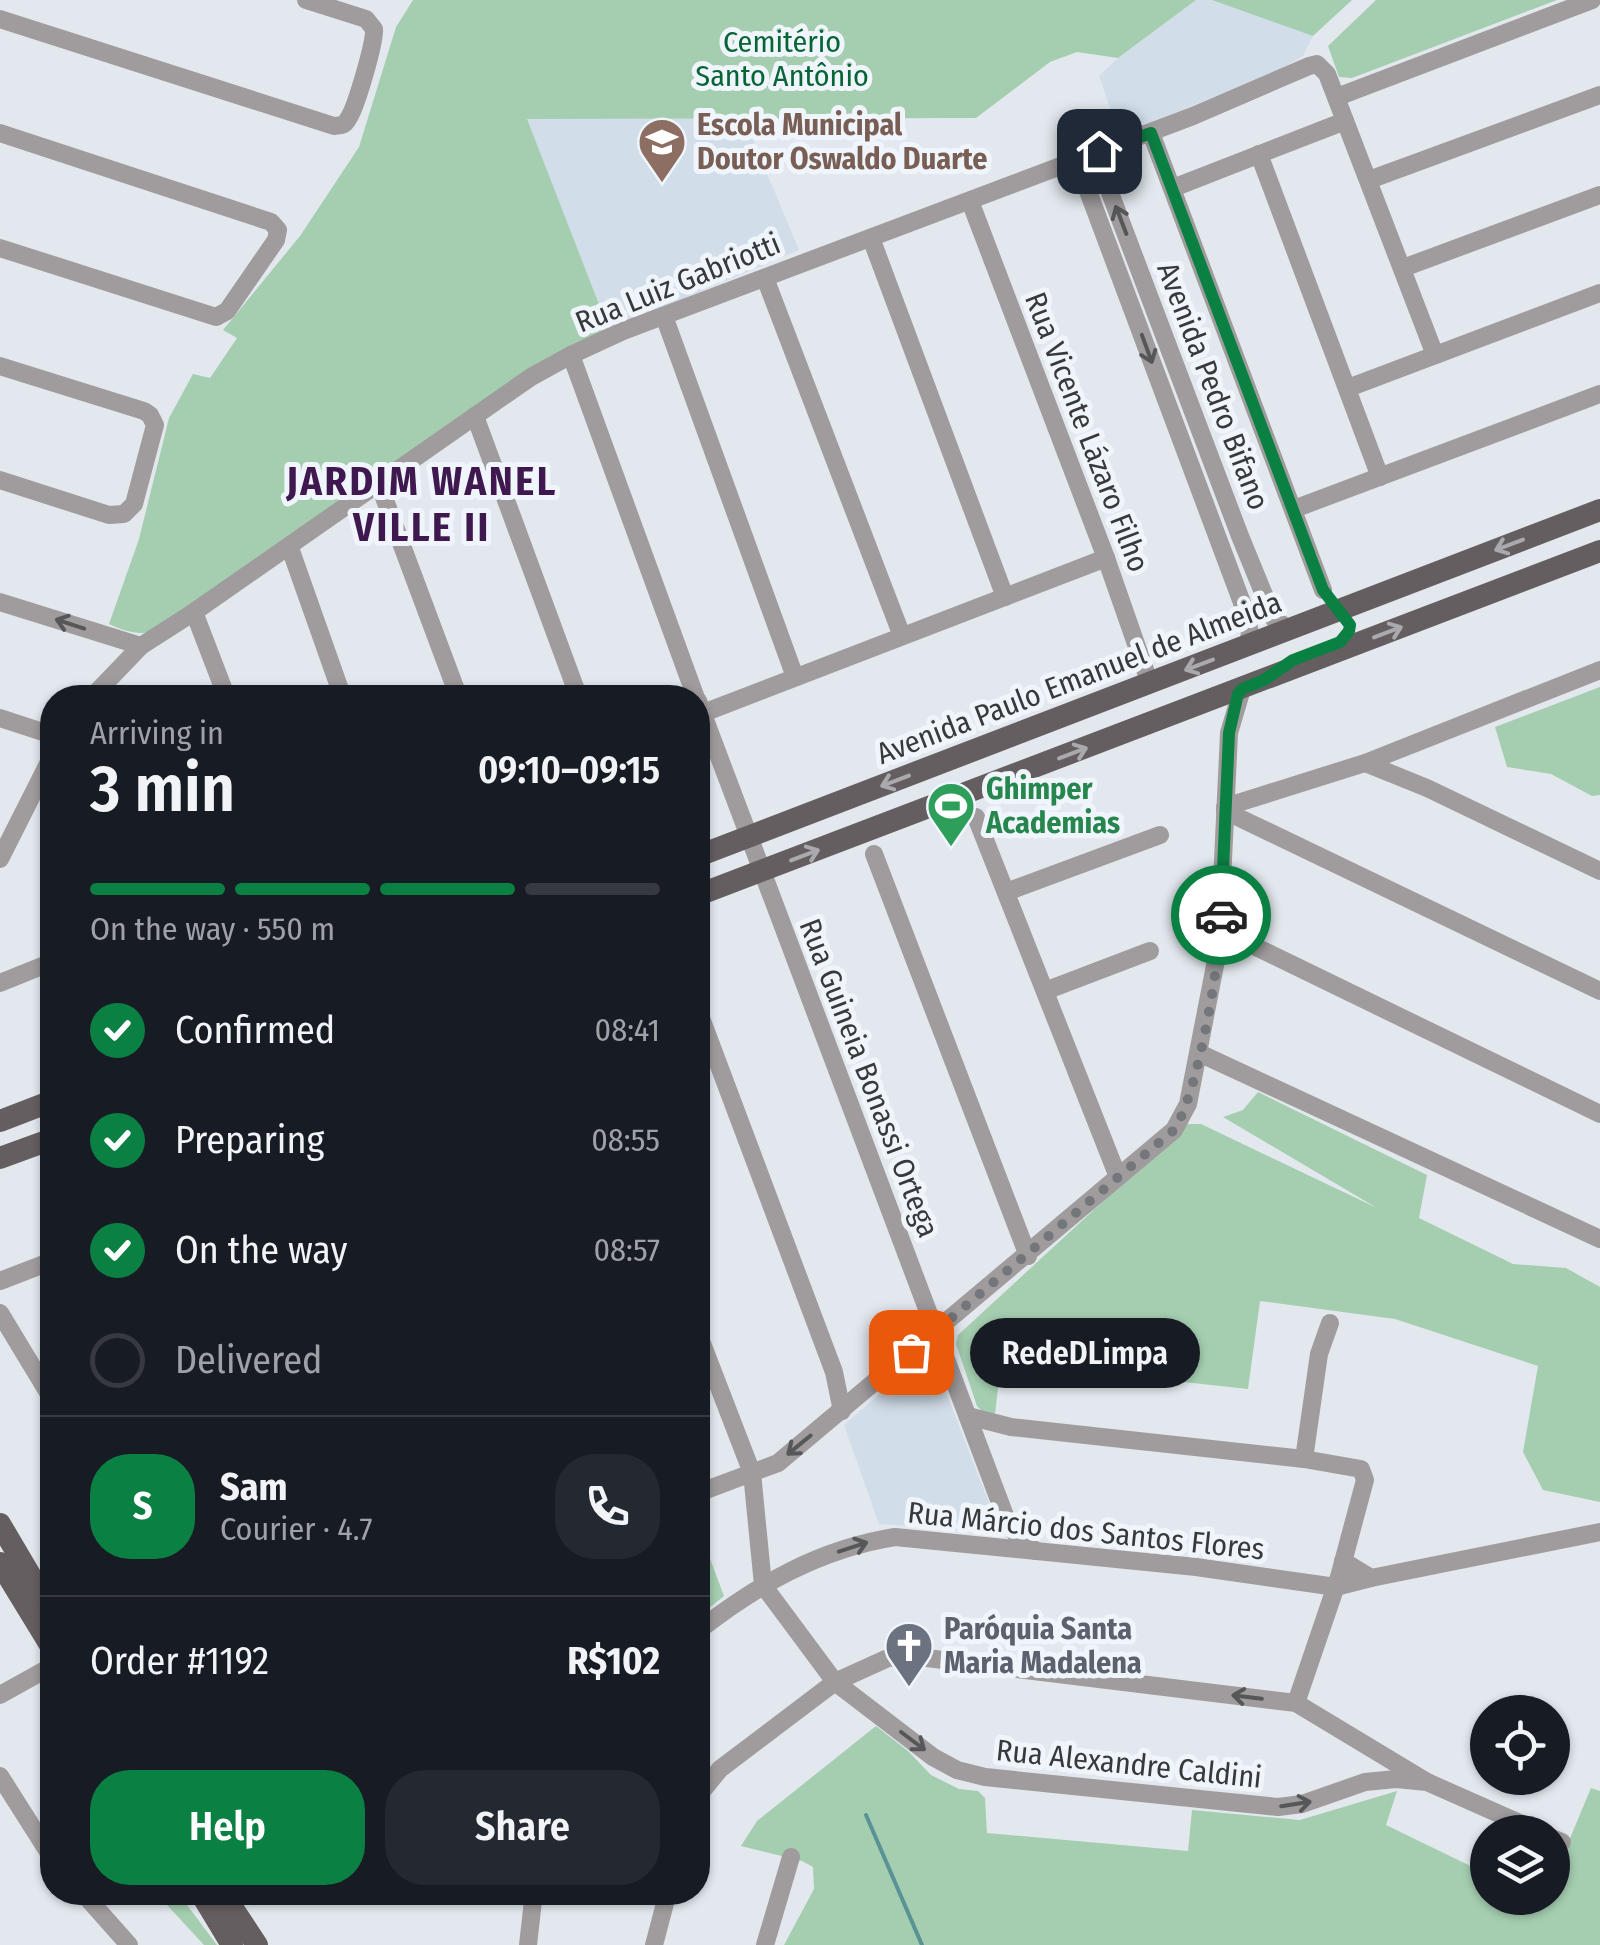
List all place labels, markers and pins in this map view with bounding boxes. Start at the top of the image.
place label: Escola Municipal Doutor Oswaldo Duarte [697,107,987,177]
pin [1057,109,1142,194]
school or university icon: Escola Municipal Doutor Oswaldo Duarte [636,116,688,184]
place label: Ghimper Academias [985,771,1120,841]
sports icon: Ghimper Academias [925,780,977,848]
pin [869,1310,954,1395]
callout: RedeDLimpa [971,1317,1201,1387]
place label: Paróquia Santa Maria Madalena [944,1611,1142,1681]
church icon: Paróquia Santa Maria Madalena [883,1620,935,1688]

